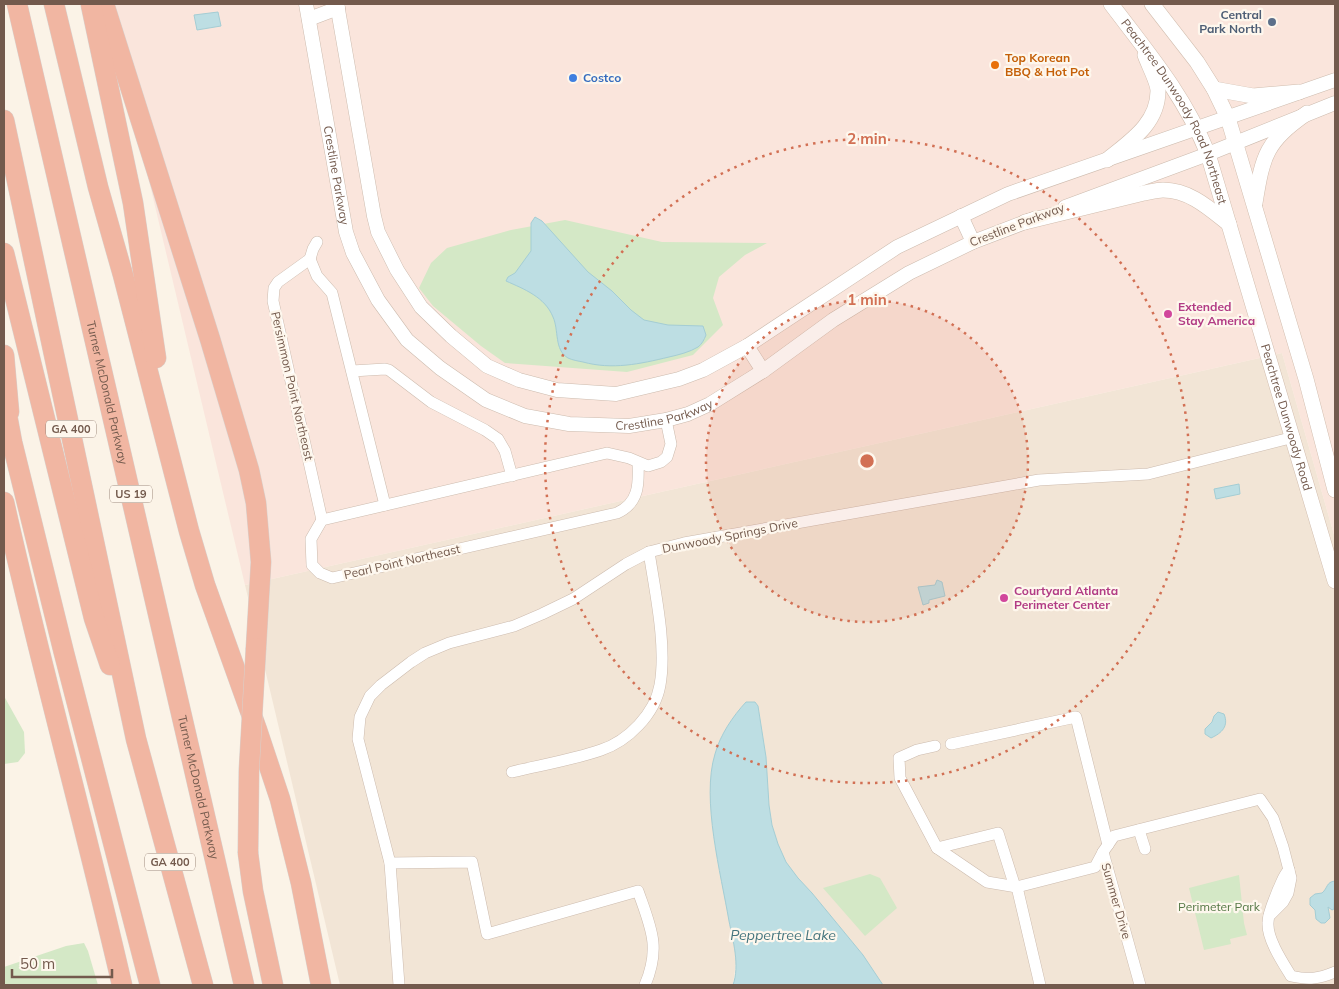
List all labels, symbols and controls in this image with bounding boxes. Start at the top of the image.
place label: Central Park North [1199,7,1262,36]
street label: Peachtree Dunwoody Road Northeast [1118,16,1231,206]
marker: Central Park North [1266,16,1278,28]
place label: Top Korean BBQ & Hot Pot [1005,50,1090,79]
marker: Top Korean BBQ & Hot Pot [989,59,1001,71]
place label: Costco [583,70,621,85]
marker: Costco [567,72,579,84]
street label: Crestline Parkway [320,125,353,227]
text: 2 min [847,129,887,148]
street label: Crestline Parkway [967,199,1067,250]
text: 1 min [847,290,887,309]
place label: Extended Stay America [1178,299,1255,328]
marker: Extended Stay America [1162,308,1174,320]
street label: Persimmon Point Northeast [268,310,317,462]
street label: Turner McDonald Parkway [84,319,131,467]
street label: Peachtree Dunwoody Road [1258,342,1316,492]
street label: Crestline Parkway [615,396,716,433]
road number: GA 400 [46,420,96,438]
centre of rings [858,452,876,470]
road number: US 19 [110,486,152,502]
street label: Dunwoody Springs Drive [661,515,799,556]
street label: Pearl Point Northeast [342,541,461,582]
place label: Courtyard Atlanta Perimeter Center [1014,583,1118,612]
marker: Courtyard Atlanta Perimeter Center [998,592,1010,604]
street label: Turner McDonald Parkway [175,714,223,861]
road number: GA 400 [145,854,195,870]
street label: Summer Drive [1098,861,1135,941]
park label: Perimeter Park [1178,899,1261,914]
water label: Peppertree Lake [730,926,836,944]
scale bar [12,946,112,978]
text: 50 m [20,954,55,973]

